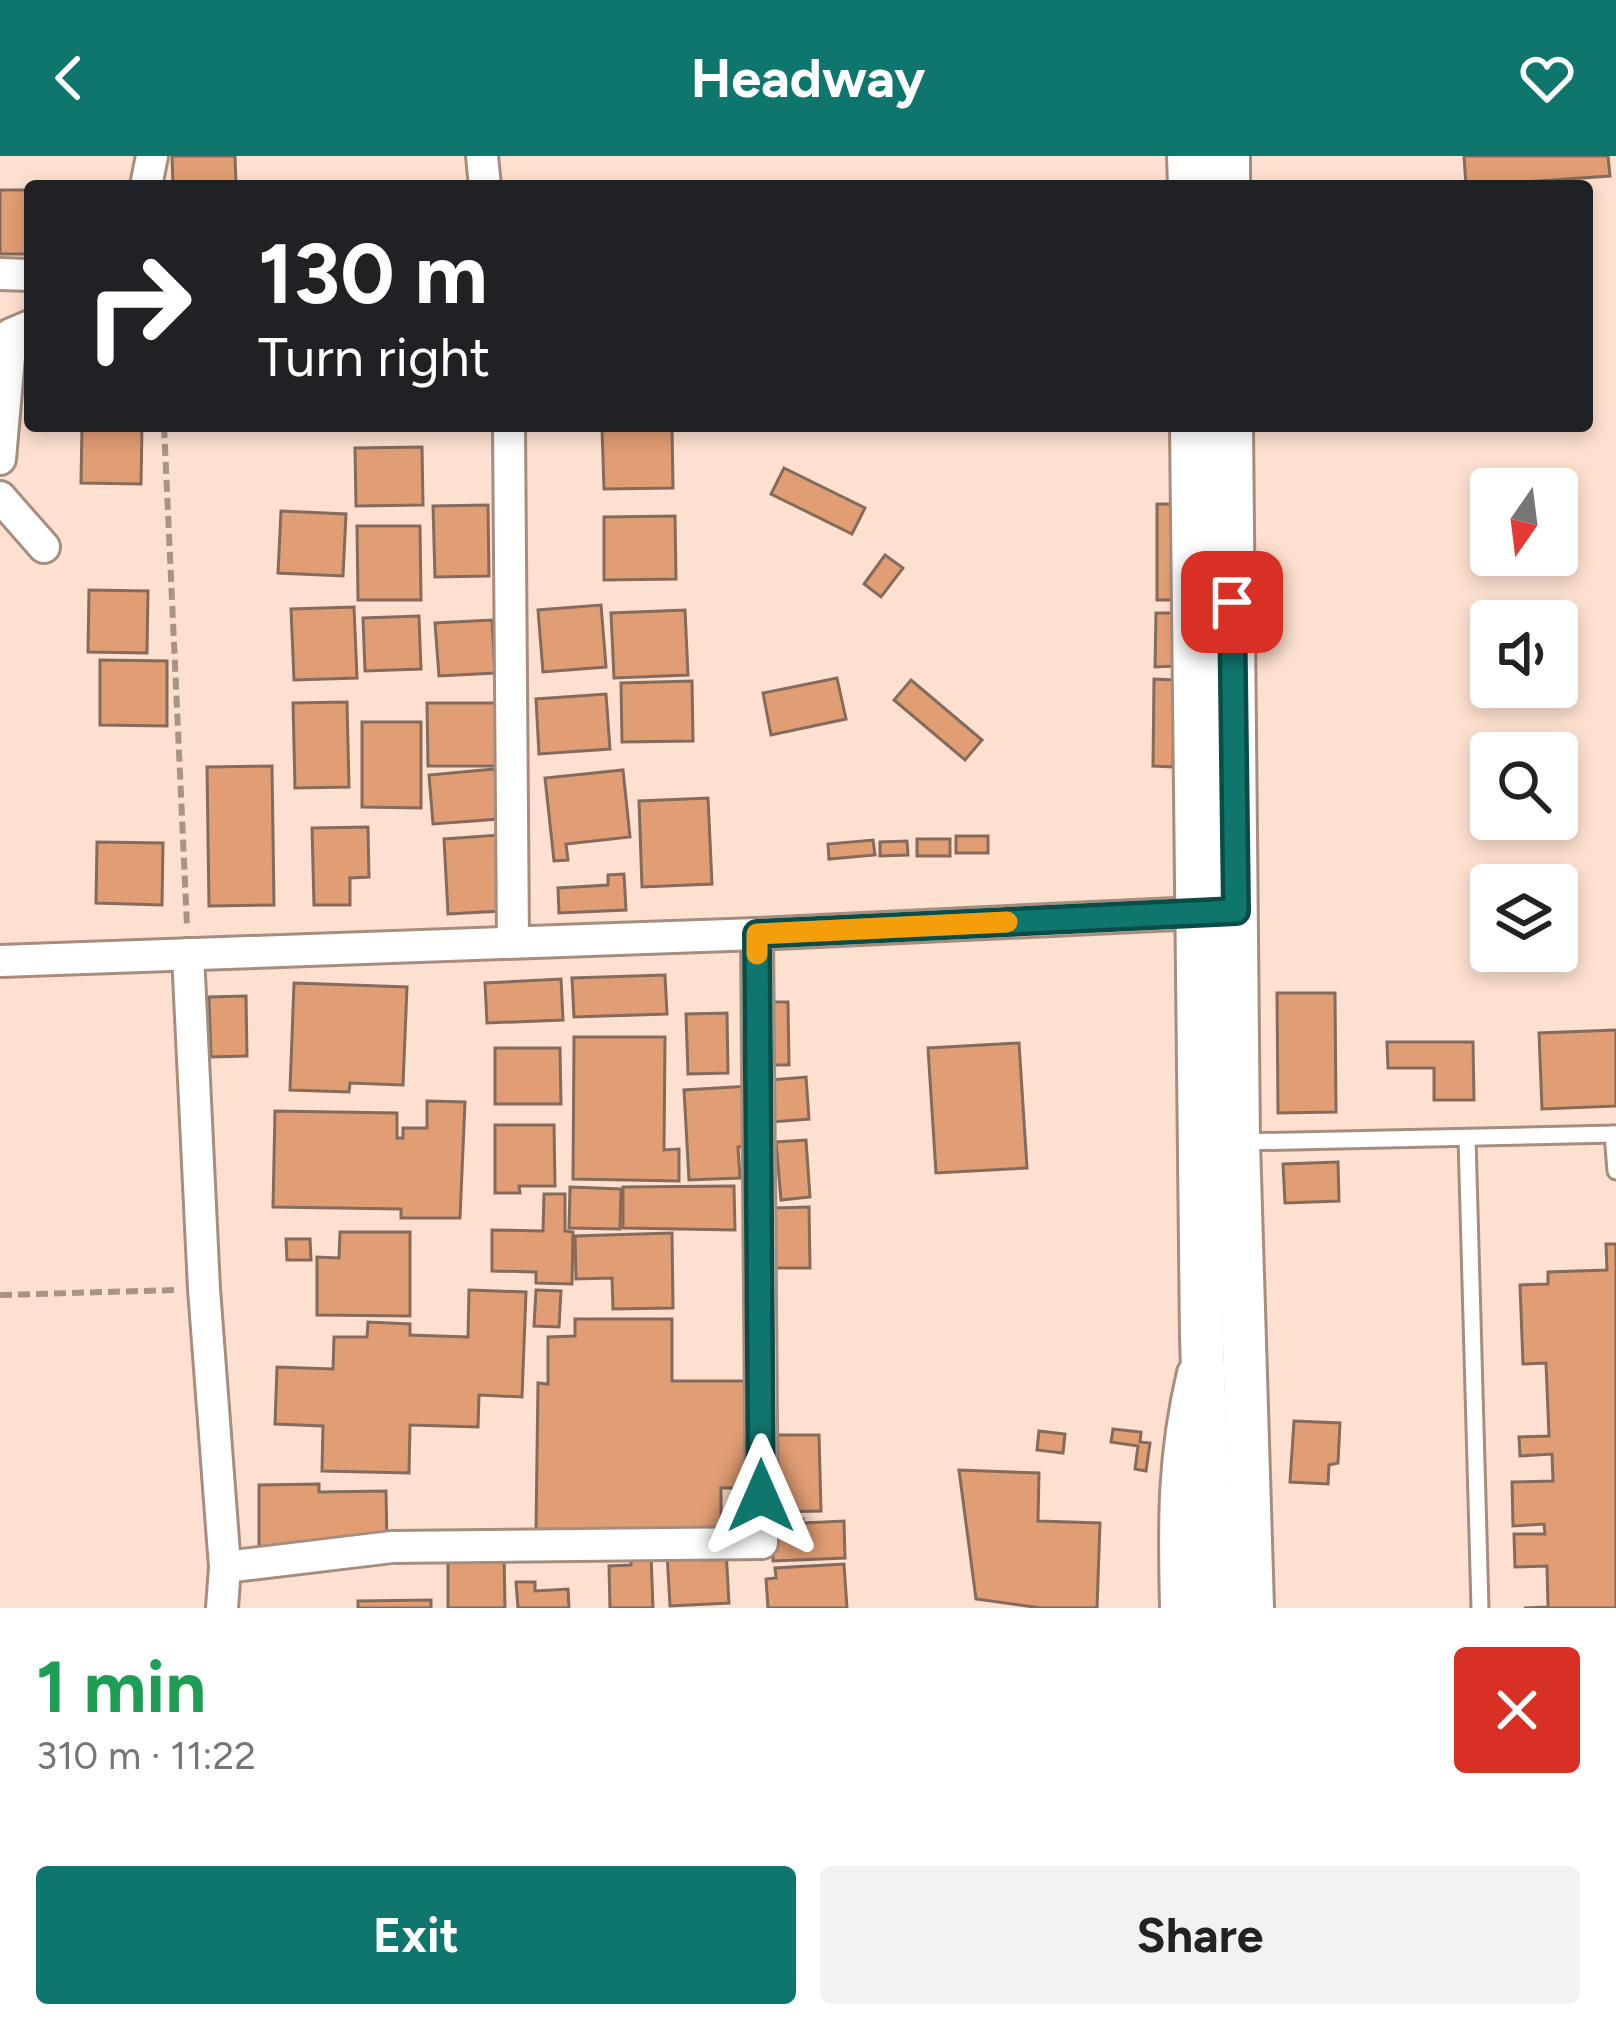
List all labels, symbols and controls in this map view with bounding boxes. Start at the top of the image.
icon: back [36,45,102,111]
icon: heart [1514,45,1580,111]
text: Headway [691,46,925,111]
text: 130 m [258,223,488,324]
icon: right [60,228,216,384]
text: Turn right [258,325,490,390]
north arrow [1470,468,1578,576]
map controls [1470,468,1578,972]
pin [1181,551,1283,653]
icon: arrive [1199,569,1265,635]
button: sound [1470,600,1578,708]
button: search [1470,732,1578,840]
button: layers [1470,864,1578,972]
position arrow [698,1433,824,1559]
text: 1 min [36,1644,206,1730]
button: close [1454,1647,1580,1773]
text: 310 m · 11:22 [36,1732,256,1779]
button: Exit [36,1866,796,2004]
button: Share [820,1866,1580,2004]

